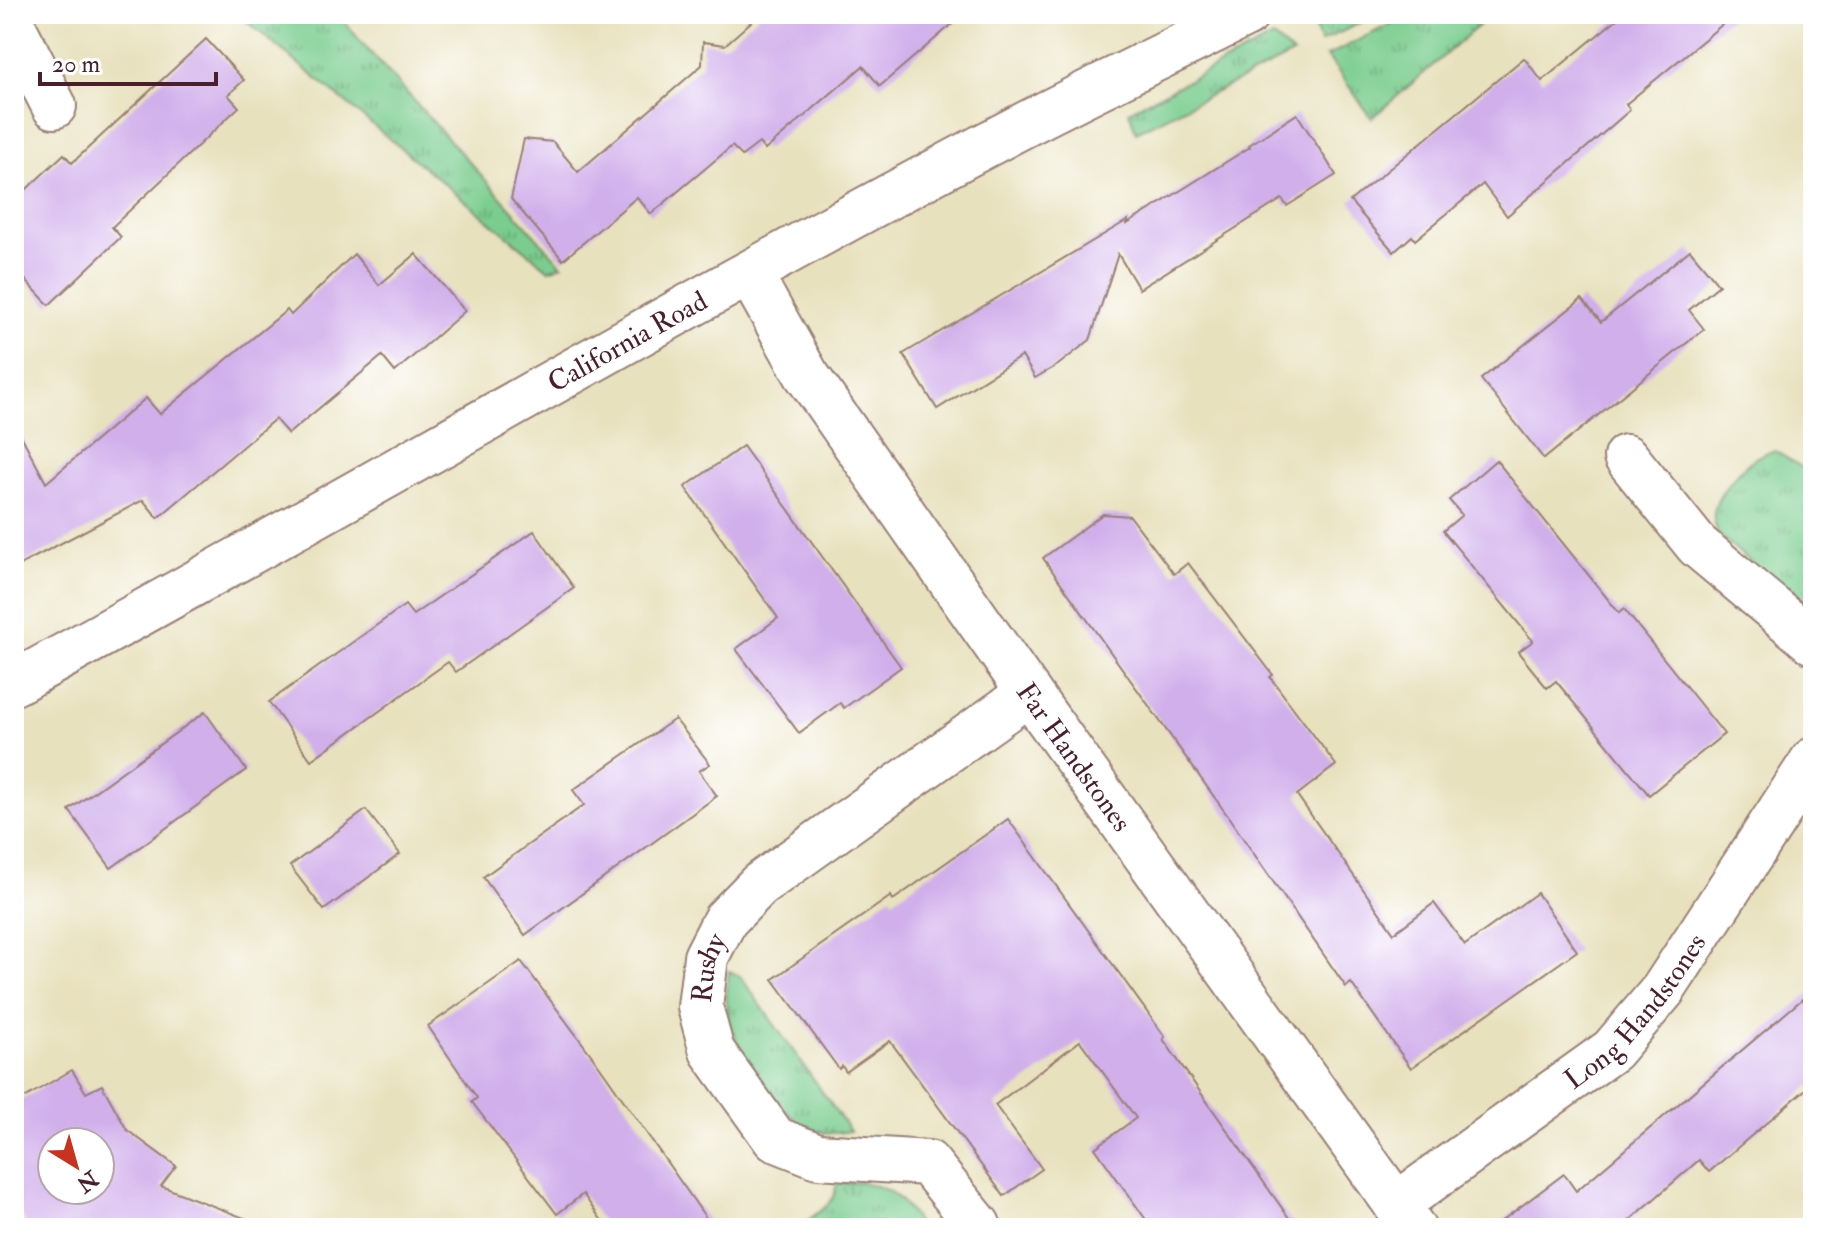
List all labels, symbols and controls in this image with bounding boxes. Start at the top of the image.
scale bar [40,36,216,86]
text: 20 m [52,49,101,80]
street label: California Road [542,284,714,401]
street label: Far Handstones [1008,676,1139,839]
street label: Rushy [685,927,735,1004]
street label: Long Handstones [1558,927,1714,1098]
north arrow [36,1126,116,1206]
text: N [71,1163,105,1198]

